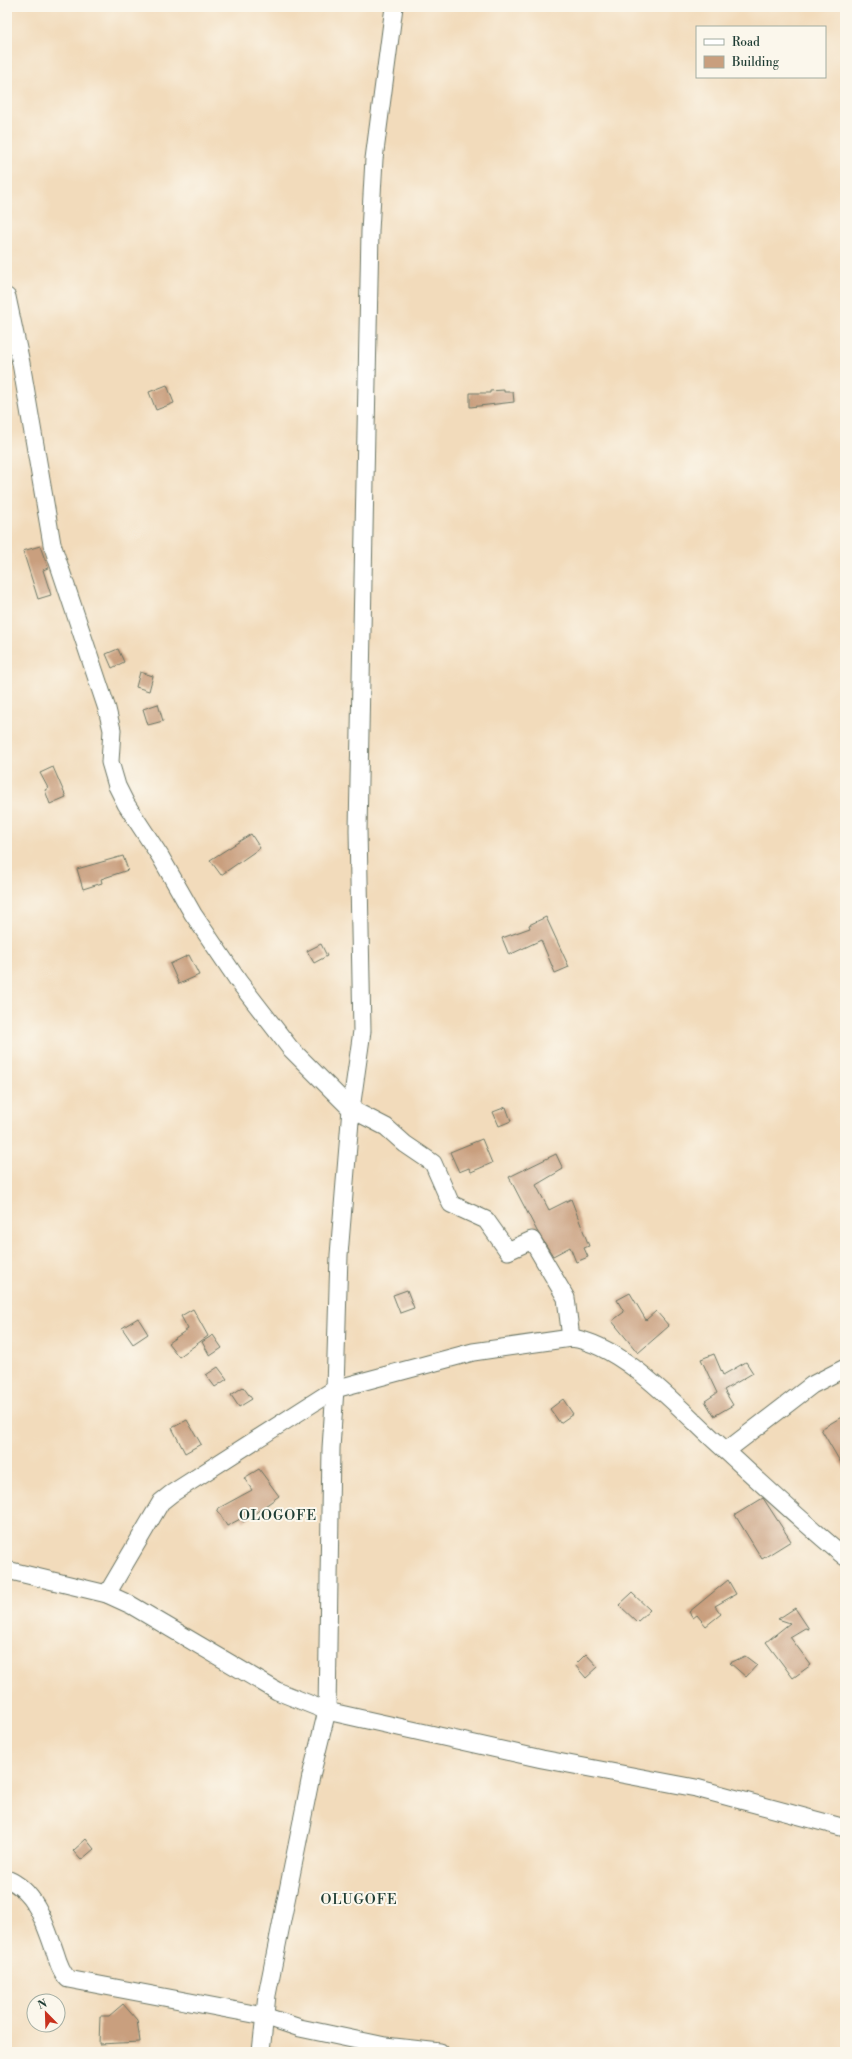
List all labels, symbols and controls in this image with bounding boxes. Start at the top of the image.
legend [696,26,826,78]
text: Road [732,35,760,50]
text: Building [731,55,780,70]
district label: OLOGOFE [239,1507,317,1525]
district label: OLUGOFE [320,1891,398,1909]
north arrow [26,1993,66,2033]
text: N [36,1996,49,2013]

